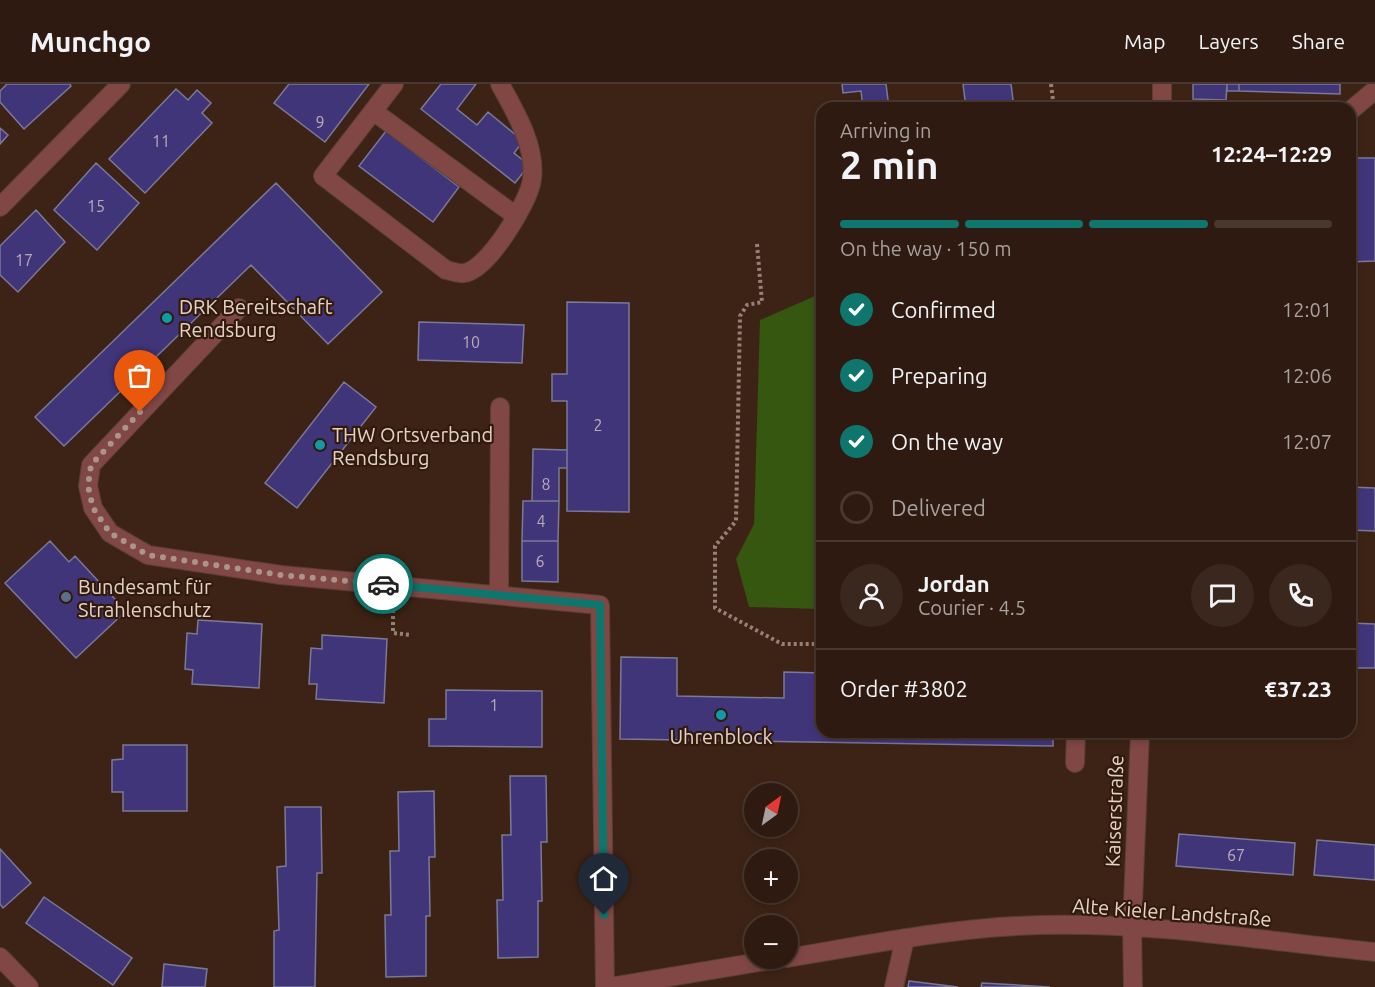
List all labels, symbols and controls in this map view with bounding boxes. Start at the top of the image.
text: Munchgo [30,26,151,57]
text: Map [1124,29,1165,53]
text: Layers [1198,29,1259,53]
text: Share [1292,29,1345,53]
house number: 9 [315,113,325,131]
text: Arriving in [840,119,931,142]
house number: 11 [152,132,170,150]
text: 12:24–12:29 [1211,141,1332,166]
text: 2 min [840,143,939,186]
house number: 15 [87,197,105,215]
text: On the way · 150 m [840,237,1012,260]
house number: 17 [15,251,33,269]
icon: check [840,293,873,326]
place label: DRK Bereitschaft Rendsburg [179,295,333,341]
text: Confirmed [891,297,996,322]
text: 12:01 [1282,298,1332,321]
marker: DRK Bereitschaft Rendsburg [160,311,174,325]
house number: 10 [462,333,480,351]
pin [114,350,165,412]
icon: bag [123,359,156,392]
icon: check [840,359,873,392]
text: Preparing [891,363,988,388]
text: 12:06 [1282,364,1332,387]
house number: 2 [593,416,603,434]
place label: THW Ortsverband Rendsburg [332,423,493,469]
icon: check [840,425,873,458]
text: On the way [891,429,1003,454]
text: 12:07 [1282,430,1332,453]
marker: THW Ortsverband Rendsburg [313,438,327,452]
house number: 8 [541,475,551,493]
text: Delivered [891,495,986,520]
house number: 4 [536,512,546,530]
house number: 6 [535,552,545,570]
courier [353,554,413,614]
button: person [840,564,903,627]
button: chat [1191,564,1254,627]
button: phone [1269,564,1332,627]
icon: car [367,568,400,601]
text: Jordan [918,571,990,596]
place label: Bundesamt für Strahlenschutz [78,575,212,621]
marker: Bundesamt für Strahlenschutz [59,590,73,604]
text: Courier · 4.5 [918,596,1026,619]
text: Order #3802 [840,676,968,701]
text: €37.23 [1265,676,1332,701]
house number: 1 [489,696,499,714]
marker: Uhrenblock [714,708,728,722]
place label: Uhrenblock [669,725,773,748]
street label: Kaiserstraße [1101,755,1127,867]
north arrow [744,783,798,837]
map controls [744,783,798,969]
house number: 67 [1227,846,1245,864]
button: + [744,849,798,903]
pin [578,853,629,915]
icon: home [587,862,620,895]
street label: Alte Kieler Landstraße [1072,894,1272,930]
button: − [744,915,798,969]

